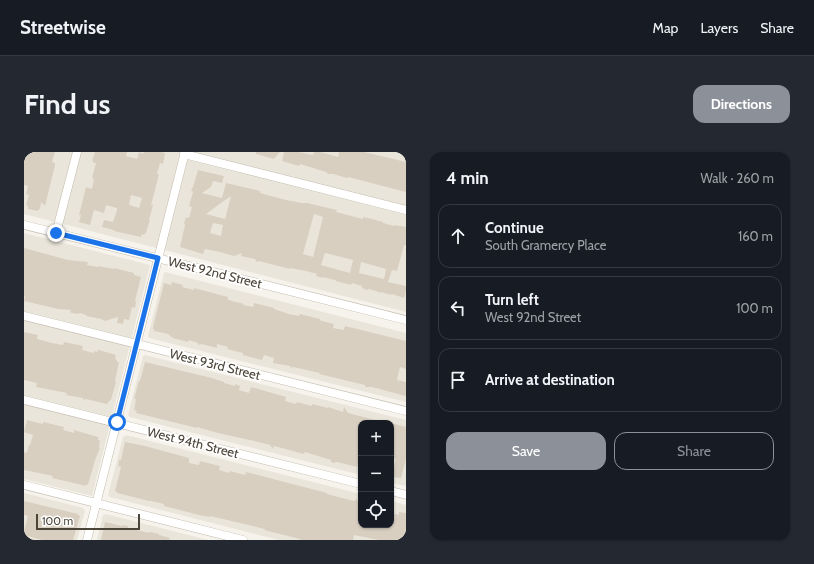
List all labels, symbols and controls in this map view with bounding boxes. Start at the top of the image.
text: Streetwise [20,16,106,39]
text: Map [653,19,678,37]
text: Layers [700,19,738,37]
text: Share [760,19,794,37]
button: Directions [693,85,790,123]
text: Find us [24,87,110,121]
text: 4 min [446,168,489,188]
text: Walk · 260 m [701,170,774,186]
text: Continue [485,219,544,237]
route end [47,224,65,242]
icon: ahead [447,225,469,247]
text: 160 m [738,228,773,244]
text: South Gramercy Place [485,237,606,253]
street label: West 92nd Street [166,253,264,292]
text: Turn left [485,291,539,309]
icon: left [447,297,469,319]
text: 100 m [736,300,773,316]
text: West 92nd Street [485,309,581,325]
street label: West 93rd Street [168,345,263,383]
icon: arrive [447,369,469,391]
text: Arrive at destination [485,371,615,389]
route start [108,413,126,431]
map controls [358,420,394,528]
button: + [358,420,394,456]
street label: West 94th Street [146,423,241,461]
button: Save [446,432,606,470]
button: Share [614,432,774,470]
button: − [358,456,394,492]
button: locate [358,492,394,528]
scale bar [36,512,140,531]
text: 100 m [42,514,73,528]

